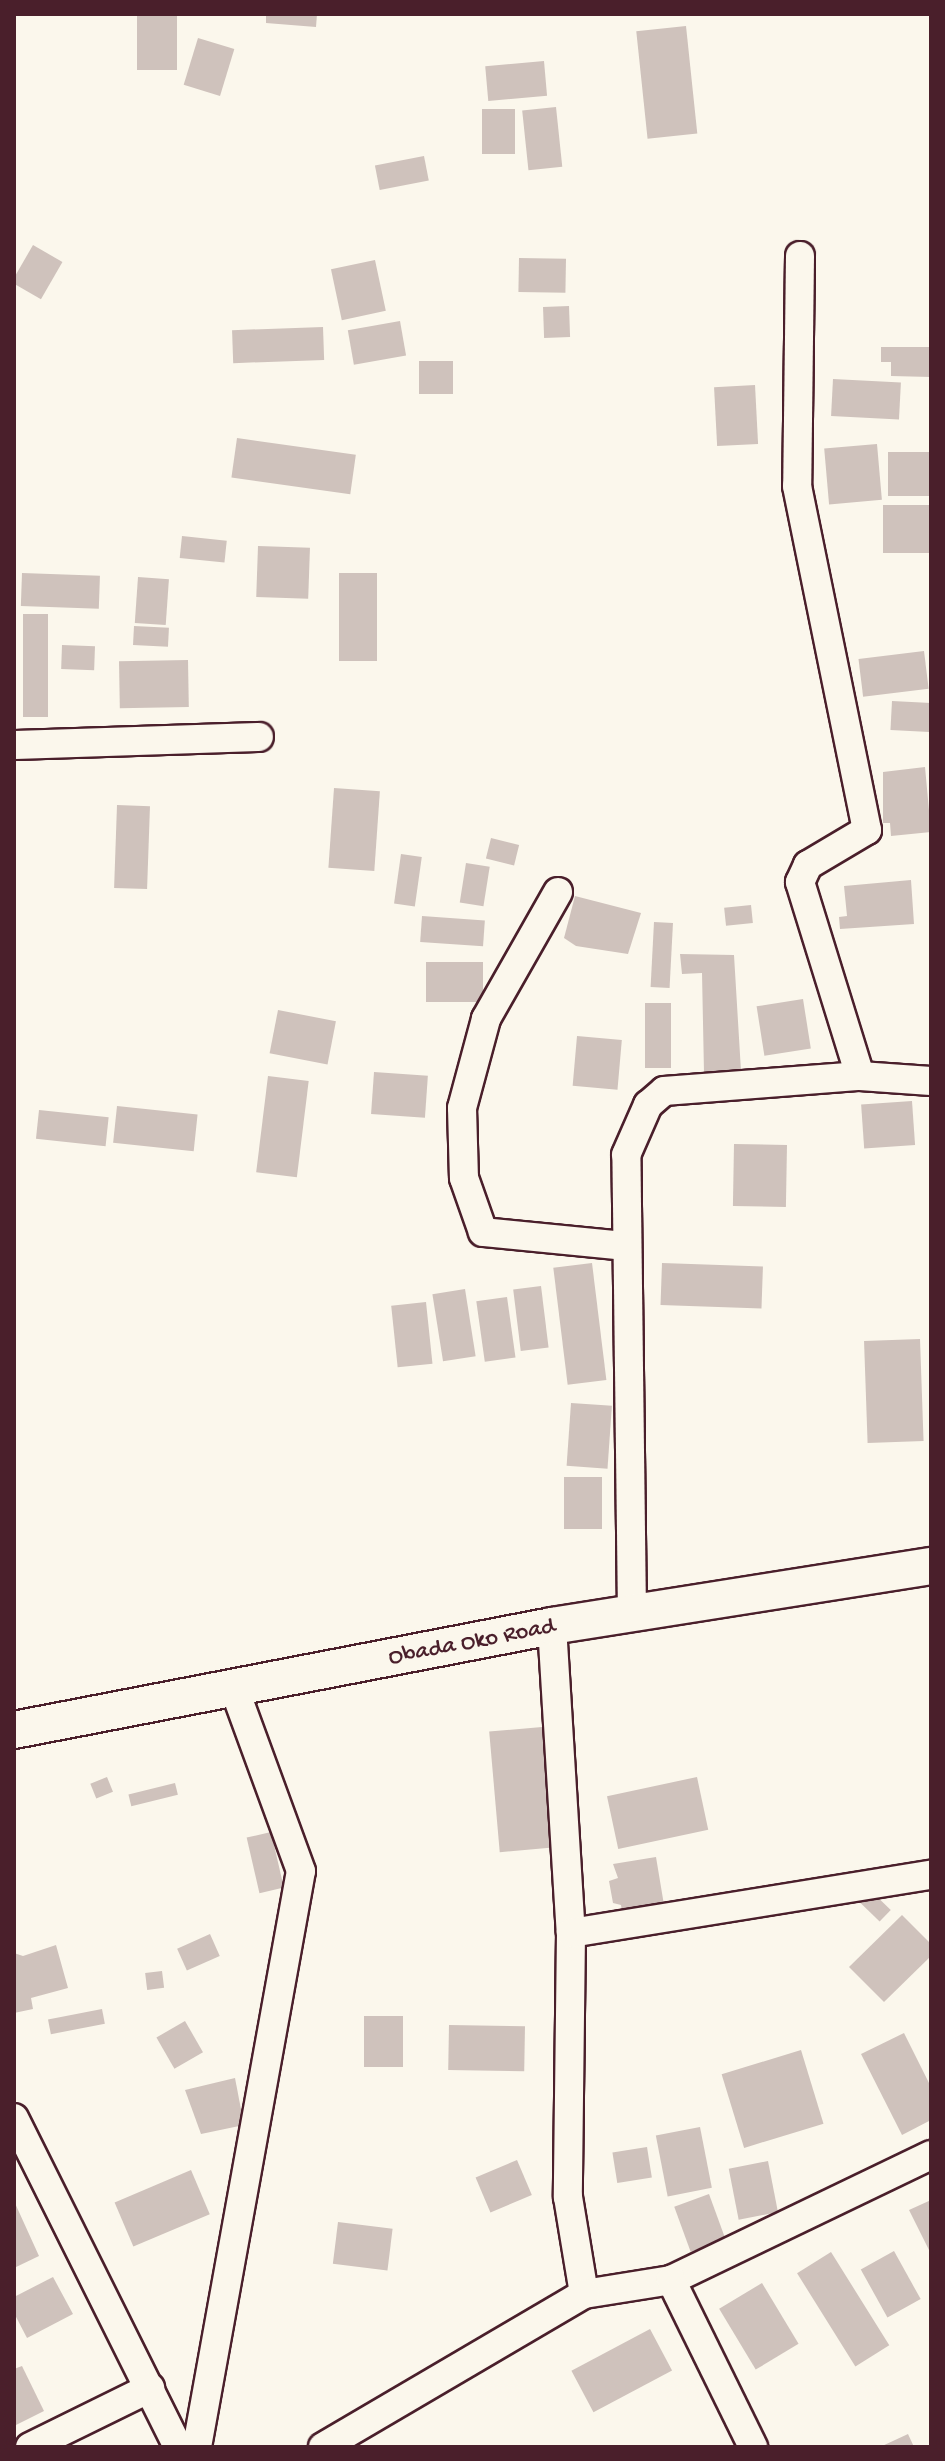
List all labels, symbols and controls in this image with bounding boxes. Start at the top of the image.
street label: Obada Oko Road [386,1613,558,1673]

